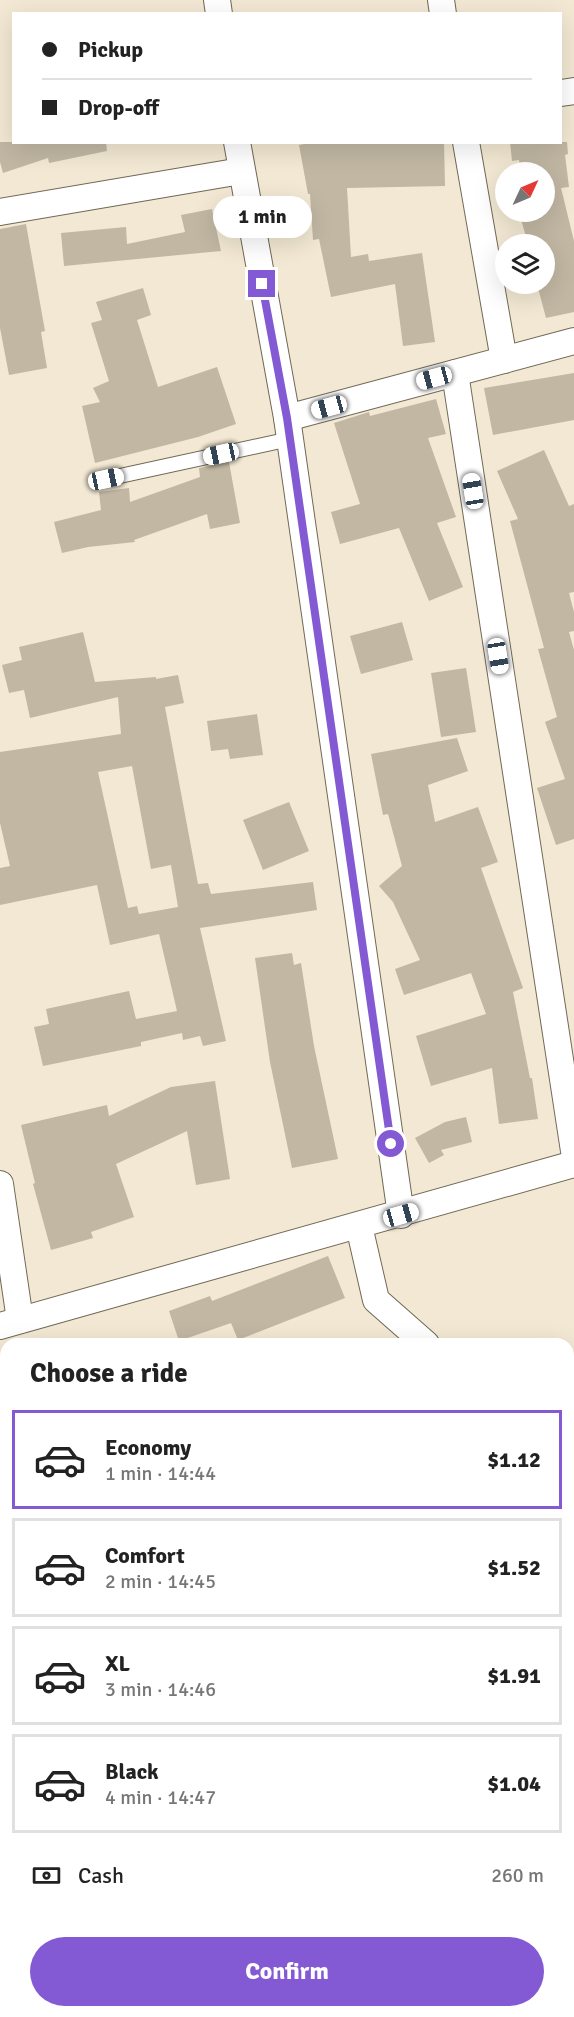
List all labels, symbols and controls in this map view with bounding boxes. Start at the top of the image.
text: Pickup [78,36,143,63]
text: Drop-off [78,94,159,121]
north arrow [495,162,555,222]
map controls [495,162,555,294]
callout: 1 min [212,197,312,239]
text: 1 min [238,204,287,229]
button: layers [495,234,555,294]
route end [248,270,275,297]
car [414,365,454,391]
car [309,394,349,420]
car [202,441,240,467]
car [87,466,125,492]
car [461,472,485,510]
car [486,637,510,675]
route start [377,1130,404,1157]
car [381,1201,421,1229]
text: Choose a ride [30,1357,188,1390]
icon: car [33,1433,87,1487]
text: Economy [105,1434,191,1461]
text: $1.12 [487,1446,541,1473]
text: 1 min · 14:44 [105,1461,216,1486]
icon: car [33,1541,87,1595]
text: Comfort [105,1542,185,1569]
text: $1.52 [487,1554,541,1581]
text: 2 min · 14:45 [105,1569,216,1594]
icon: car [33,1649,87,1703]
text: XL [105,1650,130,1677]
text: $1.91 [487,1662,541,1689]
text: 3 min · 14:46 [105,1677,216,1702]
icon: car [33,1757,87,1811]
text: Black [105,1758,159,1785]
text: $1.04 [487,1770,541,1797]
text: 4 min · 14:47 [105,1785,216,1810]
icon: cash [30,1859,63,1892]
text: Cash [78,1862,124,1889]
text: 260 m [491,1863,544,1888]
button: Confirm [30,1937,544,2006]

